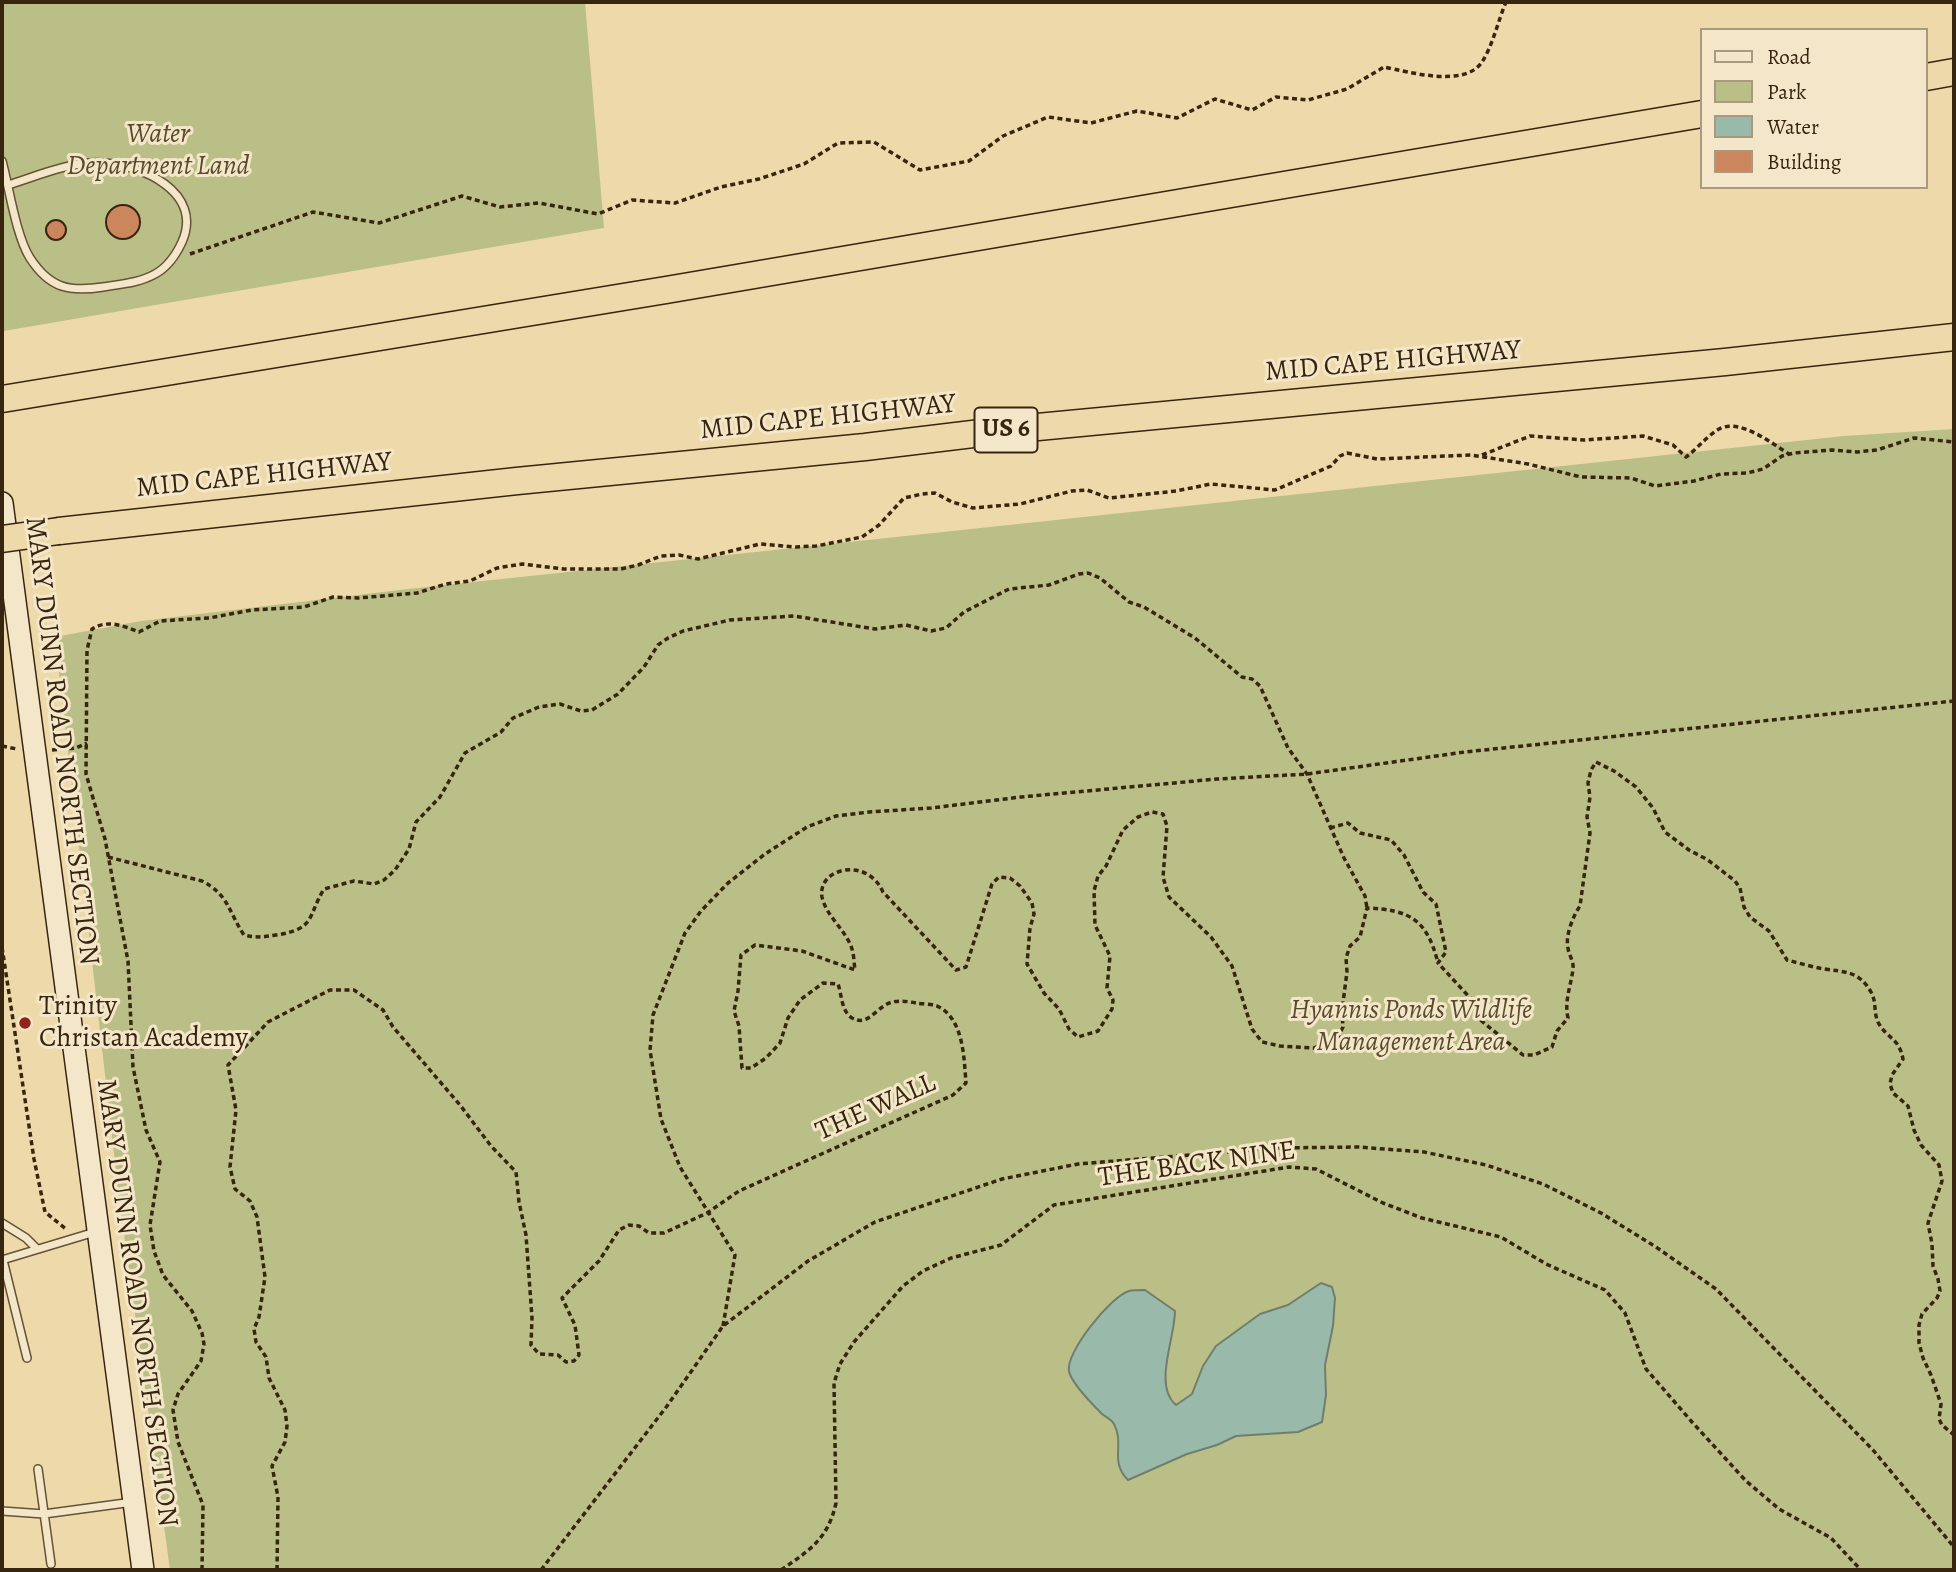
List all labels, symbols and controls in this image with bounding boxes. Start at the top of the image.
legend [1700,28,1928,189]
text: Road [1767,43,1811,71]
text: Park [1767,78,1806,106]
text: Water [1767,113,1819,141]
park label: Water Department Land [66,118,250,184]
text: Building [1767,148,1841,176]
street label: MID CAPE HIGHWAY [1264,334,1522,390]
street label: MID CAPE HIGHWAY [699,388,957,448]
road number: US 6 [974,408,1038,452]
street label: MID CAPE HIGHWAY [135,446,393,506]
street label: MARY DUNN ROAD NORTH SECTION [17,515,105,967]
place label: Trinity Christan Academy [39,990,248,1056]
park label: Hyannis Ponds Wildlife Management Area [1290,994,1532,1060]
marker: Trinity Christan Academy [17,1015,33,1031]
street label: THE WALL [811,1067,941,1149]
street label: MARY DUNN ROAD NORTH SECTION [88,1077,184,1529]
street label: THE BACK NINE [1096,1135,1298,1195]

